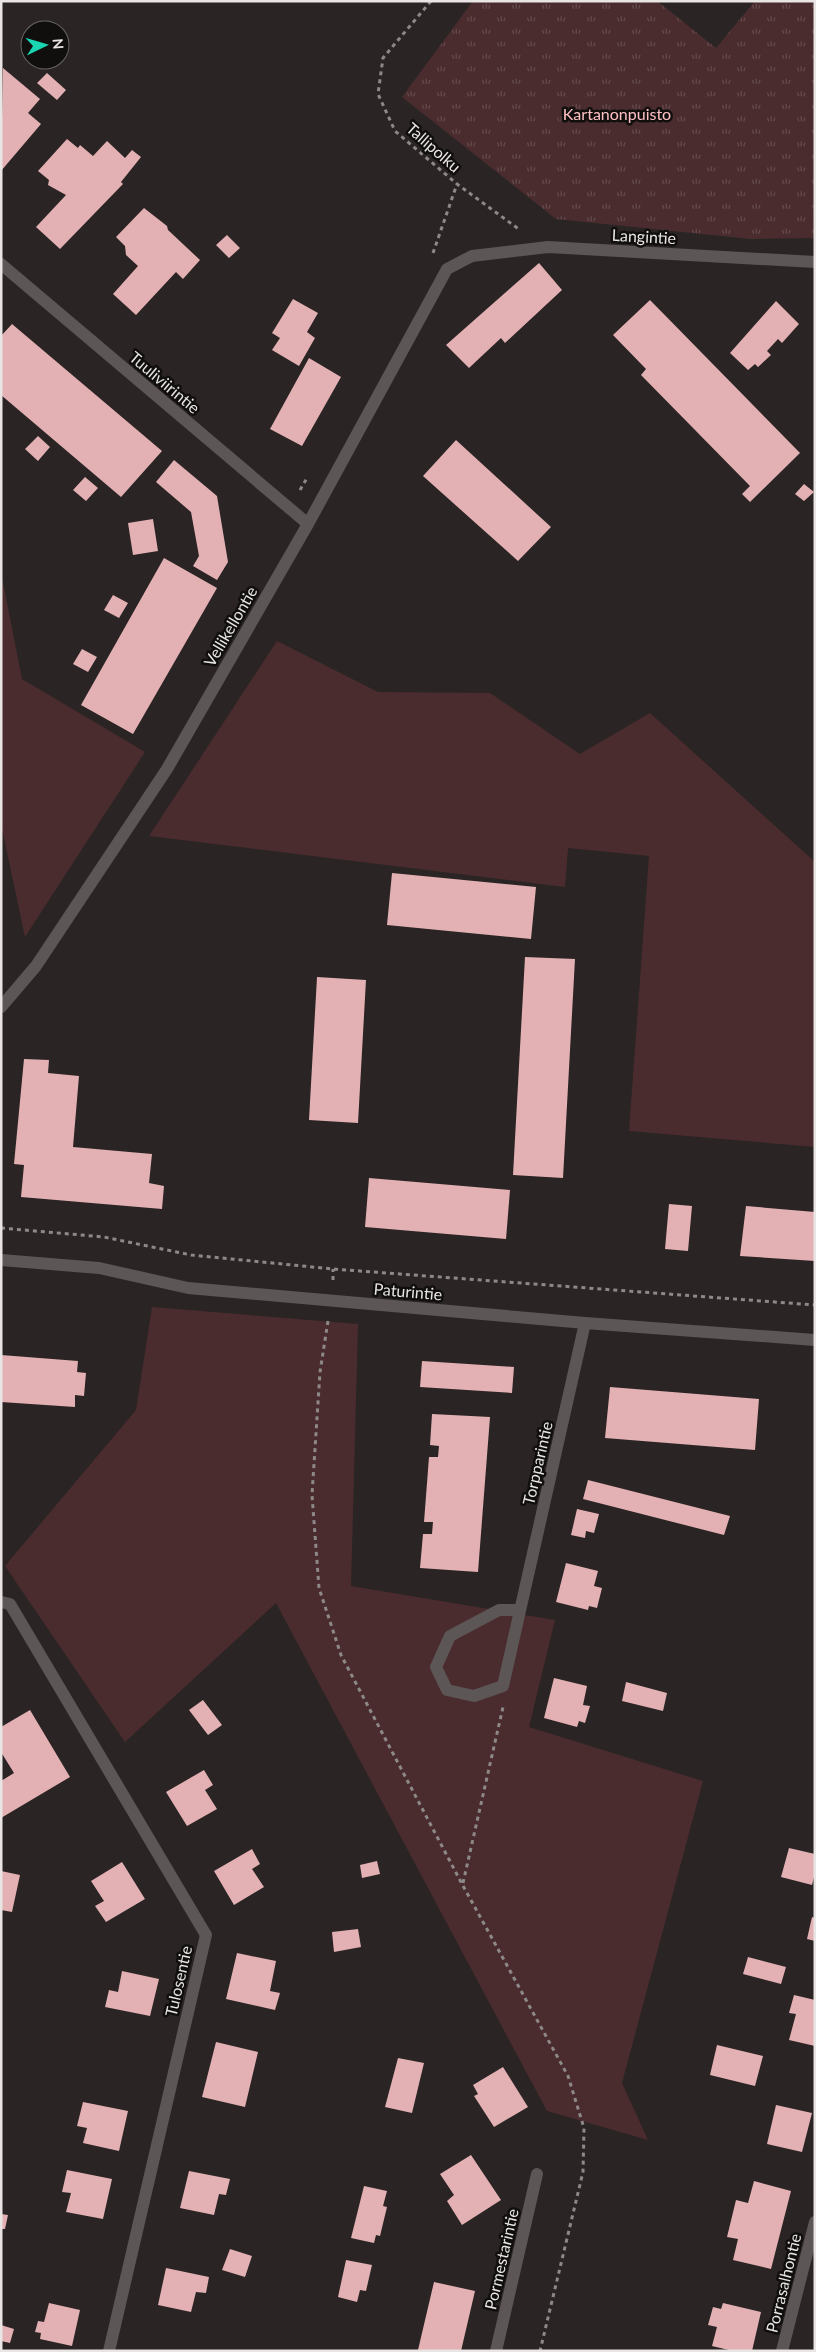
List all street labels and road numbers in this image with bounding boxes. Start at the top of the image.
street label: Tallipolku [403,118,465,176]
street label: Langintie [611,225,677,247]
street label: Tuuliviirintie [126,347,204,417]
street label: Vellikellontie [199,583,261,669]
street label: Paturintie [373,1279,443,1303]
street label: Torpparintie [518,1419,556,1507]
street label: Tulosentie [161,1944,195,2018]
street label: Pormestarintie [480,2207,522,2311]
street label: Porrasalhontie [762,2231,804,2335]

